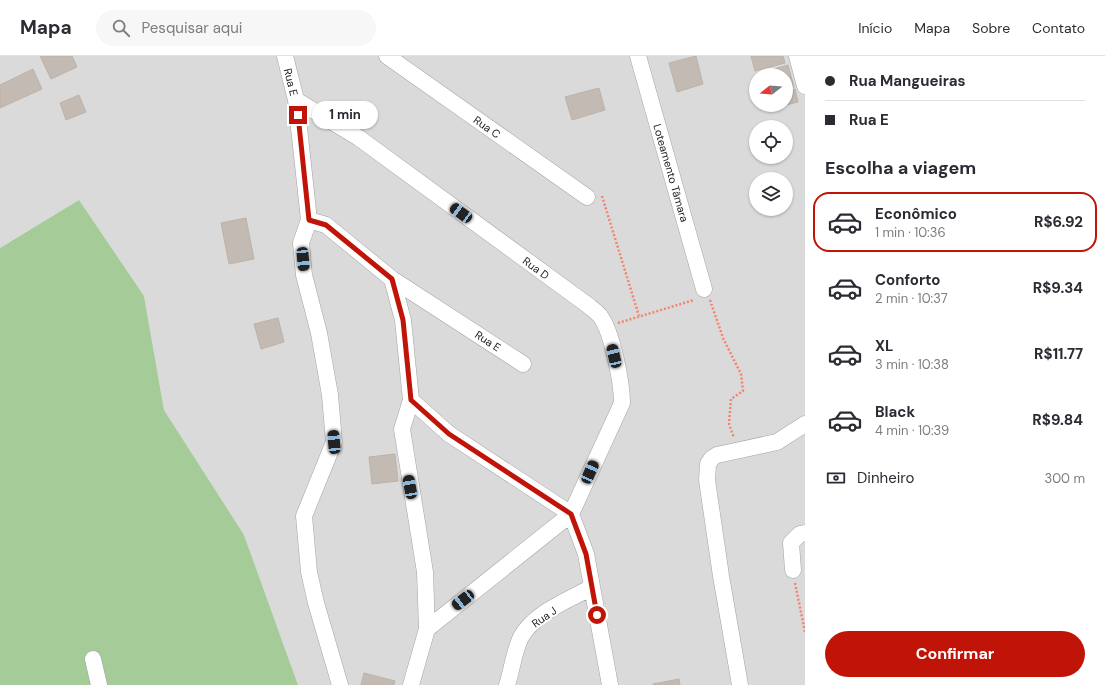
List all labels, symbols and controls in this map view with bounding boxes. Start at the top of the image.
search box [96,10,376,46]
text: Mapa [20,15,72,40]
icon: search [110,17,132,39]
text: Pesquisar aqui [142,18,242,38]
text: Início [858,19,892,37]
text: Mapa [914,19,950,37]
text: Sobre [972,19,1010,37]
text: Contato [1032,19,1085,37]
street label: Rua E [281,67,301,97]
north arrow [749,68,793,112]
map controls [749,68,793,216]
text: Rua Mangueiras [849,71,966,91]
callout: 1 min [312,101,378,129]
route end [289,106,307,124]
text: 1 min [329,106,361,123]
text: Rua E [849,110,889,130]
street label: Rua C [471,113,503,141]
button: locate [749,120,793,164]
street label: Loteamento Tâmara [650,122,692,224]
text: Escolha a viagem [825,156,976,180]
button: layers [749,172,793,216]
car [448,201,474,225]
icon: car [827,204,863,240]
text: Econômico [875,204,957,224]
text: R$6.92 [1034,212,1083,232]
text: 1 min · 10:36 [875,224,946,241]
car [296,247,310,271]
street label: Rua D [520,254,552,283]
icon: car [827,270,863,306]
text: Conforto [875,270,940,290]
text: R$9.34 [1033,278,1083,298]
text: 2 min · 10:37 [875,290,948,307]
street label: Rua E [472,328,504,354]
icon: car [827,336,863,372]
text: XL [875,336,893,356]
car [605,343,623,369]
text: R$11.77 [1034,344,1083,364]
text: 3 min · 10:38 [875,356,949,373]
icon: car [827,402,863,438]
text: Black [875,402,915,422]
text: R$9.84 [1032,410,1083,430]
text: 4 min · 10:39 [875,422,949,439]
car [327,430,341,454]
car [580,459,600,485]
icon: cash [825,467,847,489]
text: Dinheiro [857,468,914,488]
text: 300 m [1044,470,1085,487]
car [402,474,418,500]
car [450,588,476,612]
street label: Rua J [529,603,559,631]
route start [588,606,606,624]
button: Confirmar [825,631,1085,677]

